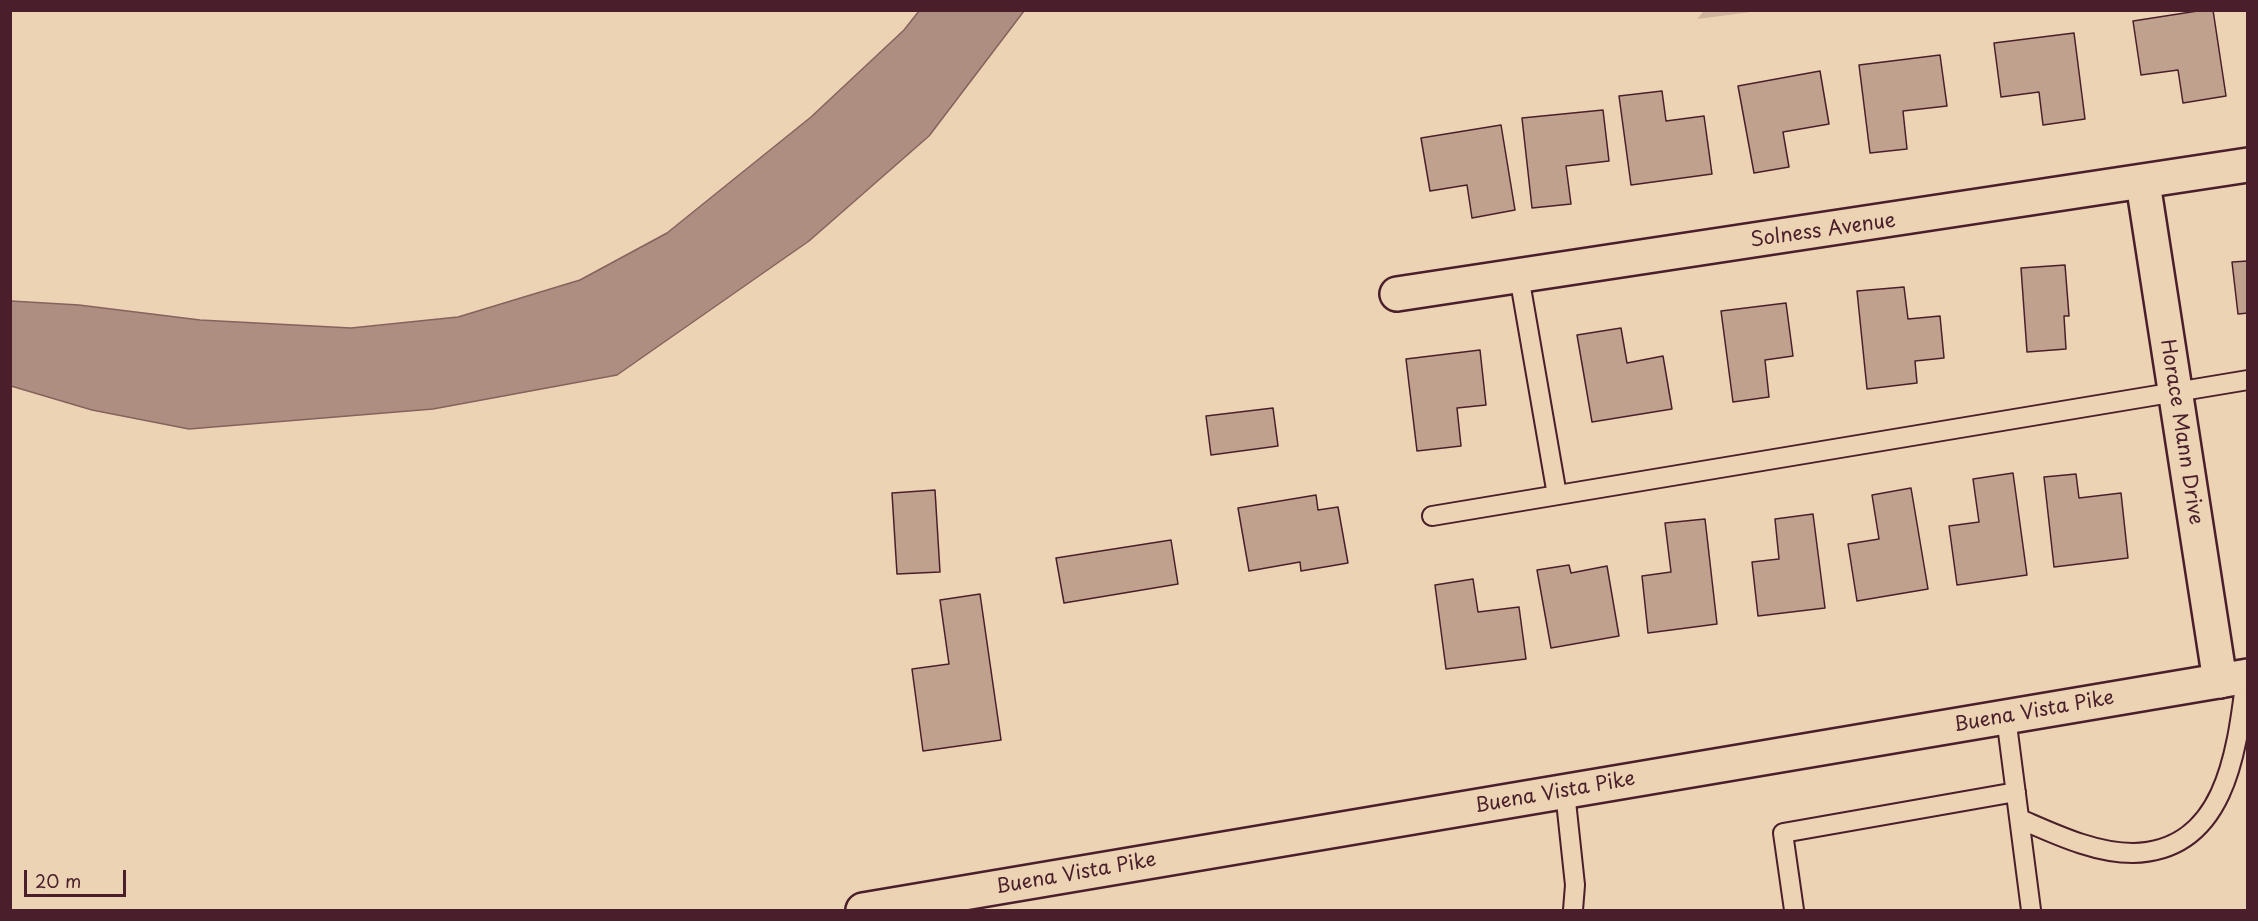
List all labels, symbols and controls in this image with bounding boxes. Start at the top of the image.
street label: Solness Avenue [1749,209,1897,253]
street label: Horace Mann Drive [2154,337,2208,527]
street label: Buena Vista Pike [1952,686,2116,738]
street label: Buena Vista Pike [1473,767,1637,819]
street label: Buena Vista Pike [994,848,1158,900]
scale bar [27,858,129,896]
text: 20 m [35,867,81,894]

